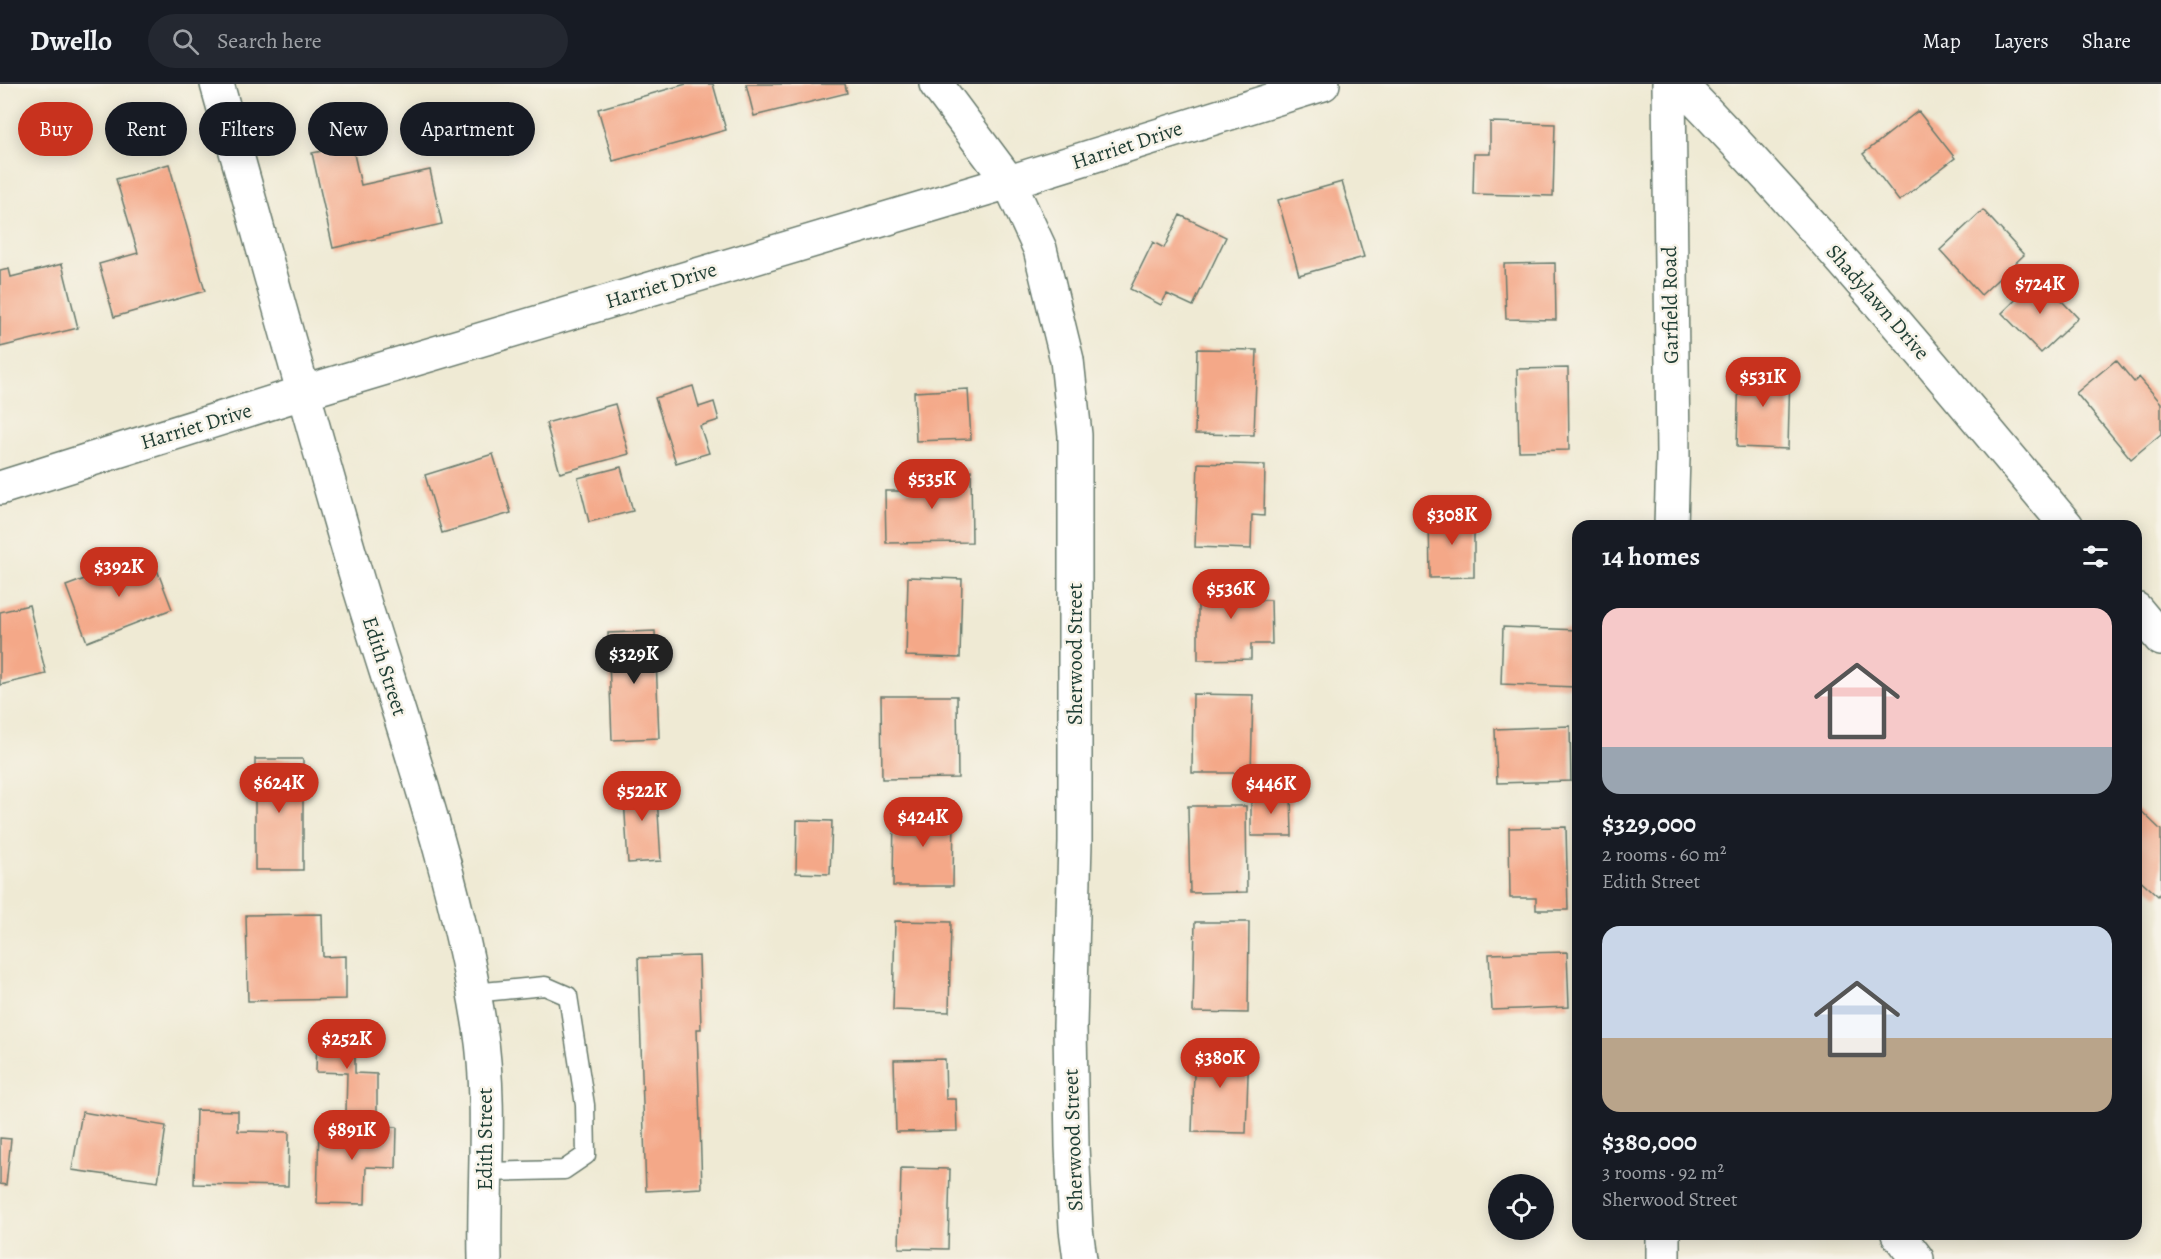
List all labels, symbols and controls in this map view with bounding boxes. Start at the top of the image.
search box [148,14,568,68]
text: Dwello [30,22,112,60]
icon: search [169,25,202,58]
text: Search here [217,26,322,56]
text: Map [1922,27,1961,55]
text: Layers [1994,27,2049,55]
text: Share [2082,27,2131,55]
chip: Buy [18,102,93,156]
chip: Rent [105,102,187,156]
chip: Filters [199,102,296,156]
chip: New [308,102,388,156]
chip: Apartment [400,102,535,156]
street label: Harriet Drive [1068,114,1186,176]
street label: Shadylawn Drive [1820,238,1936,366]
street label: Garfield Road [1655,245,1685,364]
street label: Harriet Drive [602,255,720,315]
pin: $724K [1998,264,2082,315]
text: $724K [2015,270,2065,297]
pin: $531K [1721,357,1805,408]
text: $531K [1740,363,1786,390]
street label: Harriet Drive [137,396,255,456]
pin: $535K [890,459,974,510]
text: $535K [908,465,956,492]
pin: $308K [1410,495,1494,546]
text: $308K [1427,501,1477,528]
text: 14 homes [1602,539,1700,574]
icon: filters [2079,540,2112,573]
pin: $392K [77,547,161,598]
text: $392K [94,553,144,580]
pin: $536K [1189,569,1273,620]
text: $536K [1207,575,1255,602]
street label: Sherwood Street [1061,583,1089,725]
street label: Edith Street [356,613,414,719]
pin: $329K [592,634,676,685]
text: $329K [609,640,659,667]
icon: home [1803,647,1911,755]
pin: $624K [237,763,321,814]
pin: $446K [1229,764,1313,815]
text: $624K [254,769,304,796]
text: $446K [1246,770,1296,797]
pin: $522K [600,771,684,822]
text: $522K [617,777,667,804]
pin: $424K [881,797,965,848]
text: $424K [898,803,948,830]
text: $329,000 [1602,806,1696,841]
text: 2 rooms · 60 m² [1602,841,1726,868]
text: Edith Street [1602,868,1700,895]
icon: home [1803,965,1911,1073]
pin: $252K [305,1019,389,1070]
text: $252K [322,1025,372,1052]
pin: $380K [1178,1038,1262,1089]
text: $380K [1195,1044,1245,1071]
street label: Sherwood Street [1057,1068,1089,1212]
street label: Edith Street [471,1087,499,1191]
pin: $891K [310,1110,394,1161]
text: $891K [328,1116,376,1143]
text: $380,000 [1602,1124,1697,1159]
text: 3 rooms · 92 m² [1602,1159,1724,1186]
map controls [1488,1174,1554,1240]
button: locate [1488,1174,1554,1240]
text: Sherwood Street [1602,1186,1738,1213]

